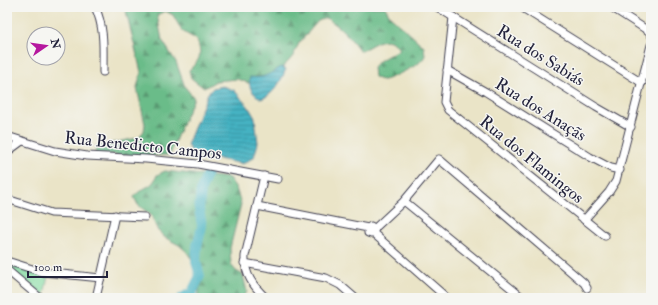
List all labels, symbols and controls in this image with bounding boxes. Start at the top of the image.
street label: Rua dos Sabiás [493,20,589,91]
north arrow [26,26,66,66]
text: N [48,37,63,51]
street label: Rua dos Anaçãs [491,73,590,146]
street label: Rua dos Flamingos [475,111,588,208]
street label: Rua Benedicto Campos [63,127,223,165]
scale bar [28,253,107,279]
text: 100 m [34,260,63,275]

